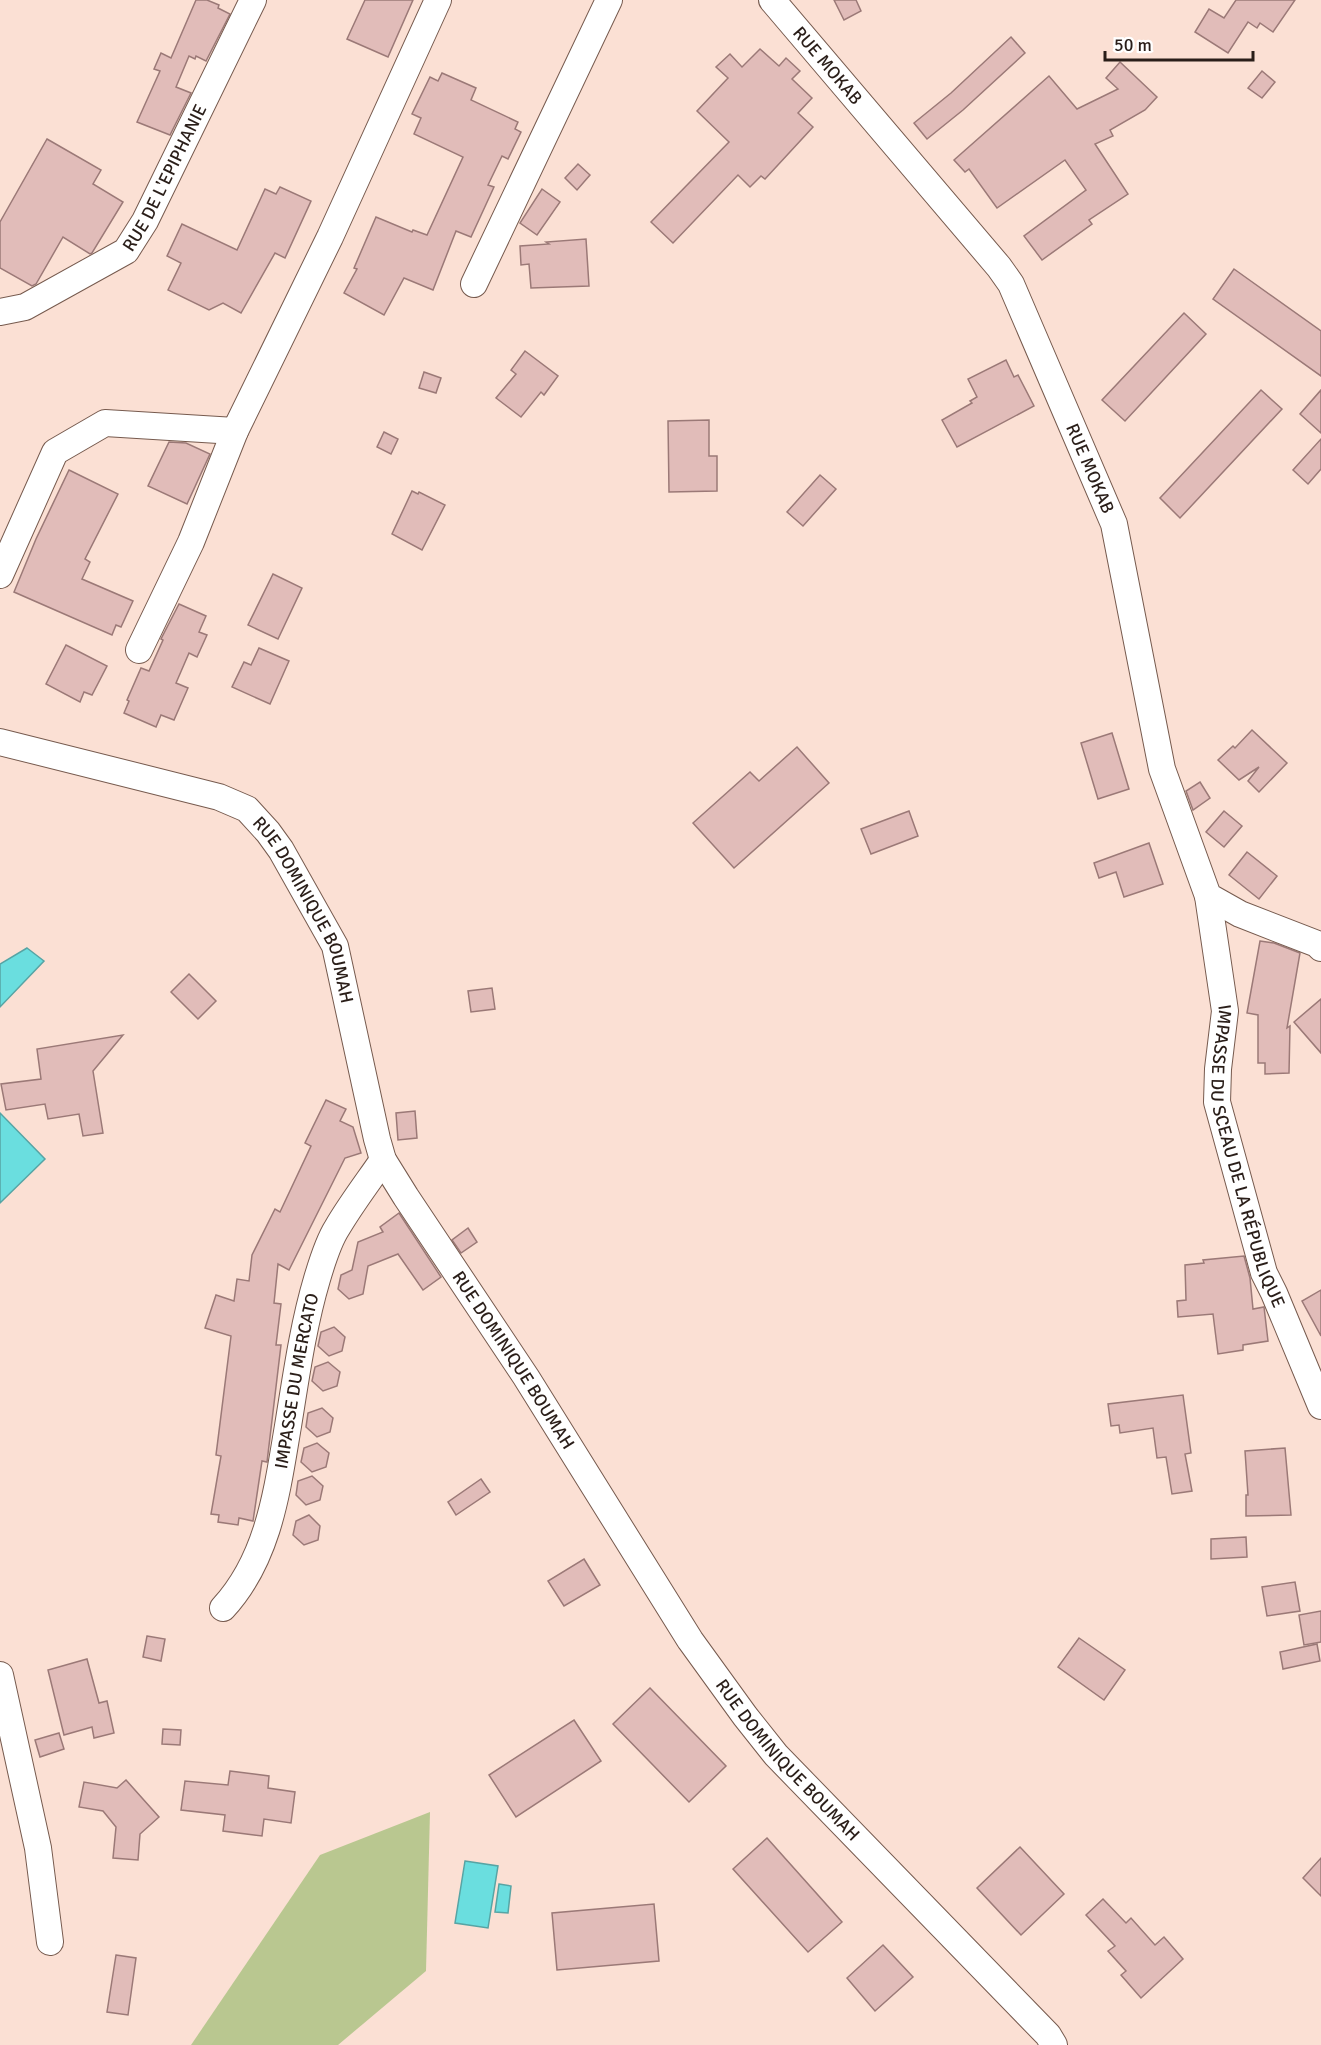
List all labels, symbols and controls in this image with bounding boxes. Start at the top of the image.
street label: RUE MOKAB [788,22,867,109]
scale bar [1105,24,1254,62]
text: 50 m [1114,34,1152,56]
street label: RUE DE L'EPIPHANIE [118,101,211,255]
street label: RUE MOKAB [1061,420,1119,517]
street label: RUE DOMINIQUE BOUMAH [248,812,358,1005]
street label: IMPASSE DU SCEAU DE LA RÉPUBLIQUE [1206,1003,1290,1311]
street label: RUE DOMINIQUE BOUMAH [448,1267,579,1453]
street label: IMPASSE DU MERCATO [270,1291,324,1471]
street label: RUE DOMINIQUE BOUMAH [711,1675,864,1845]

